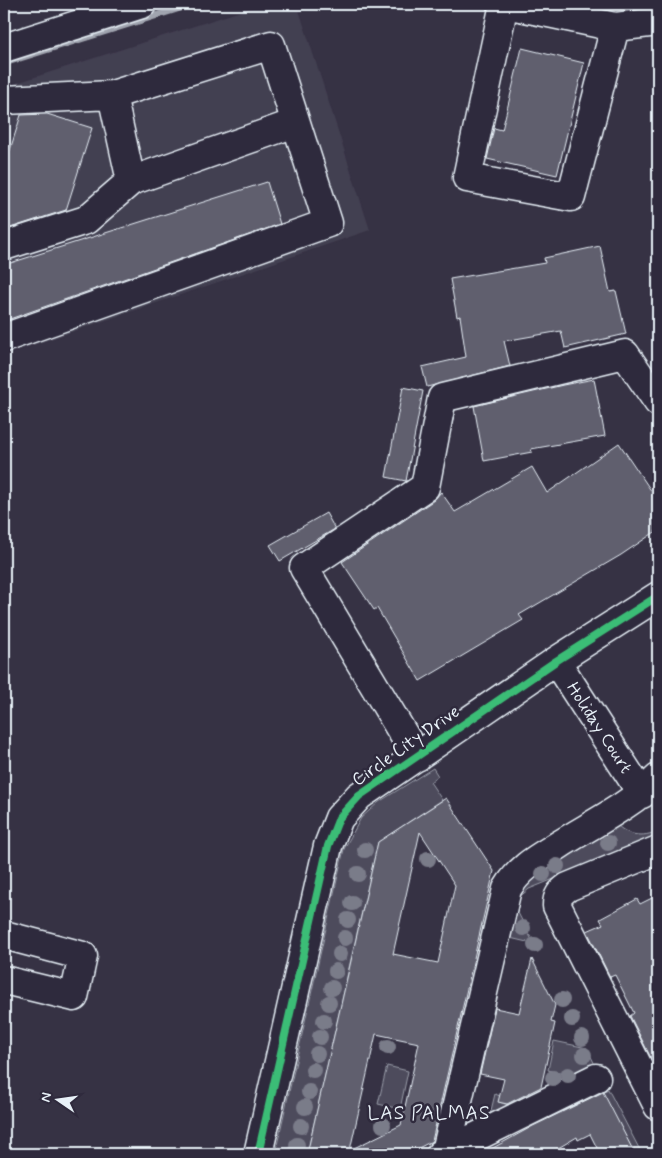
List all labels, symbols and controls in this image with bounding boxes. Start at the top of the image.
street label: Holiday Court [560,678,638,779]
street label: Circle City Drive [347,700,465,792]
north arrow [32,1076,82,1126]
text: N [36,1091,56,1104]
district label: LAS PALMAS [368,1101,491,1126]

